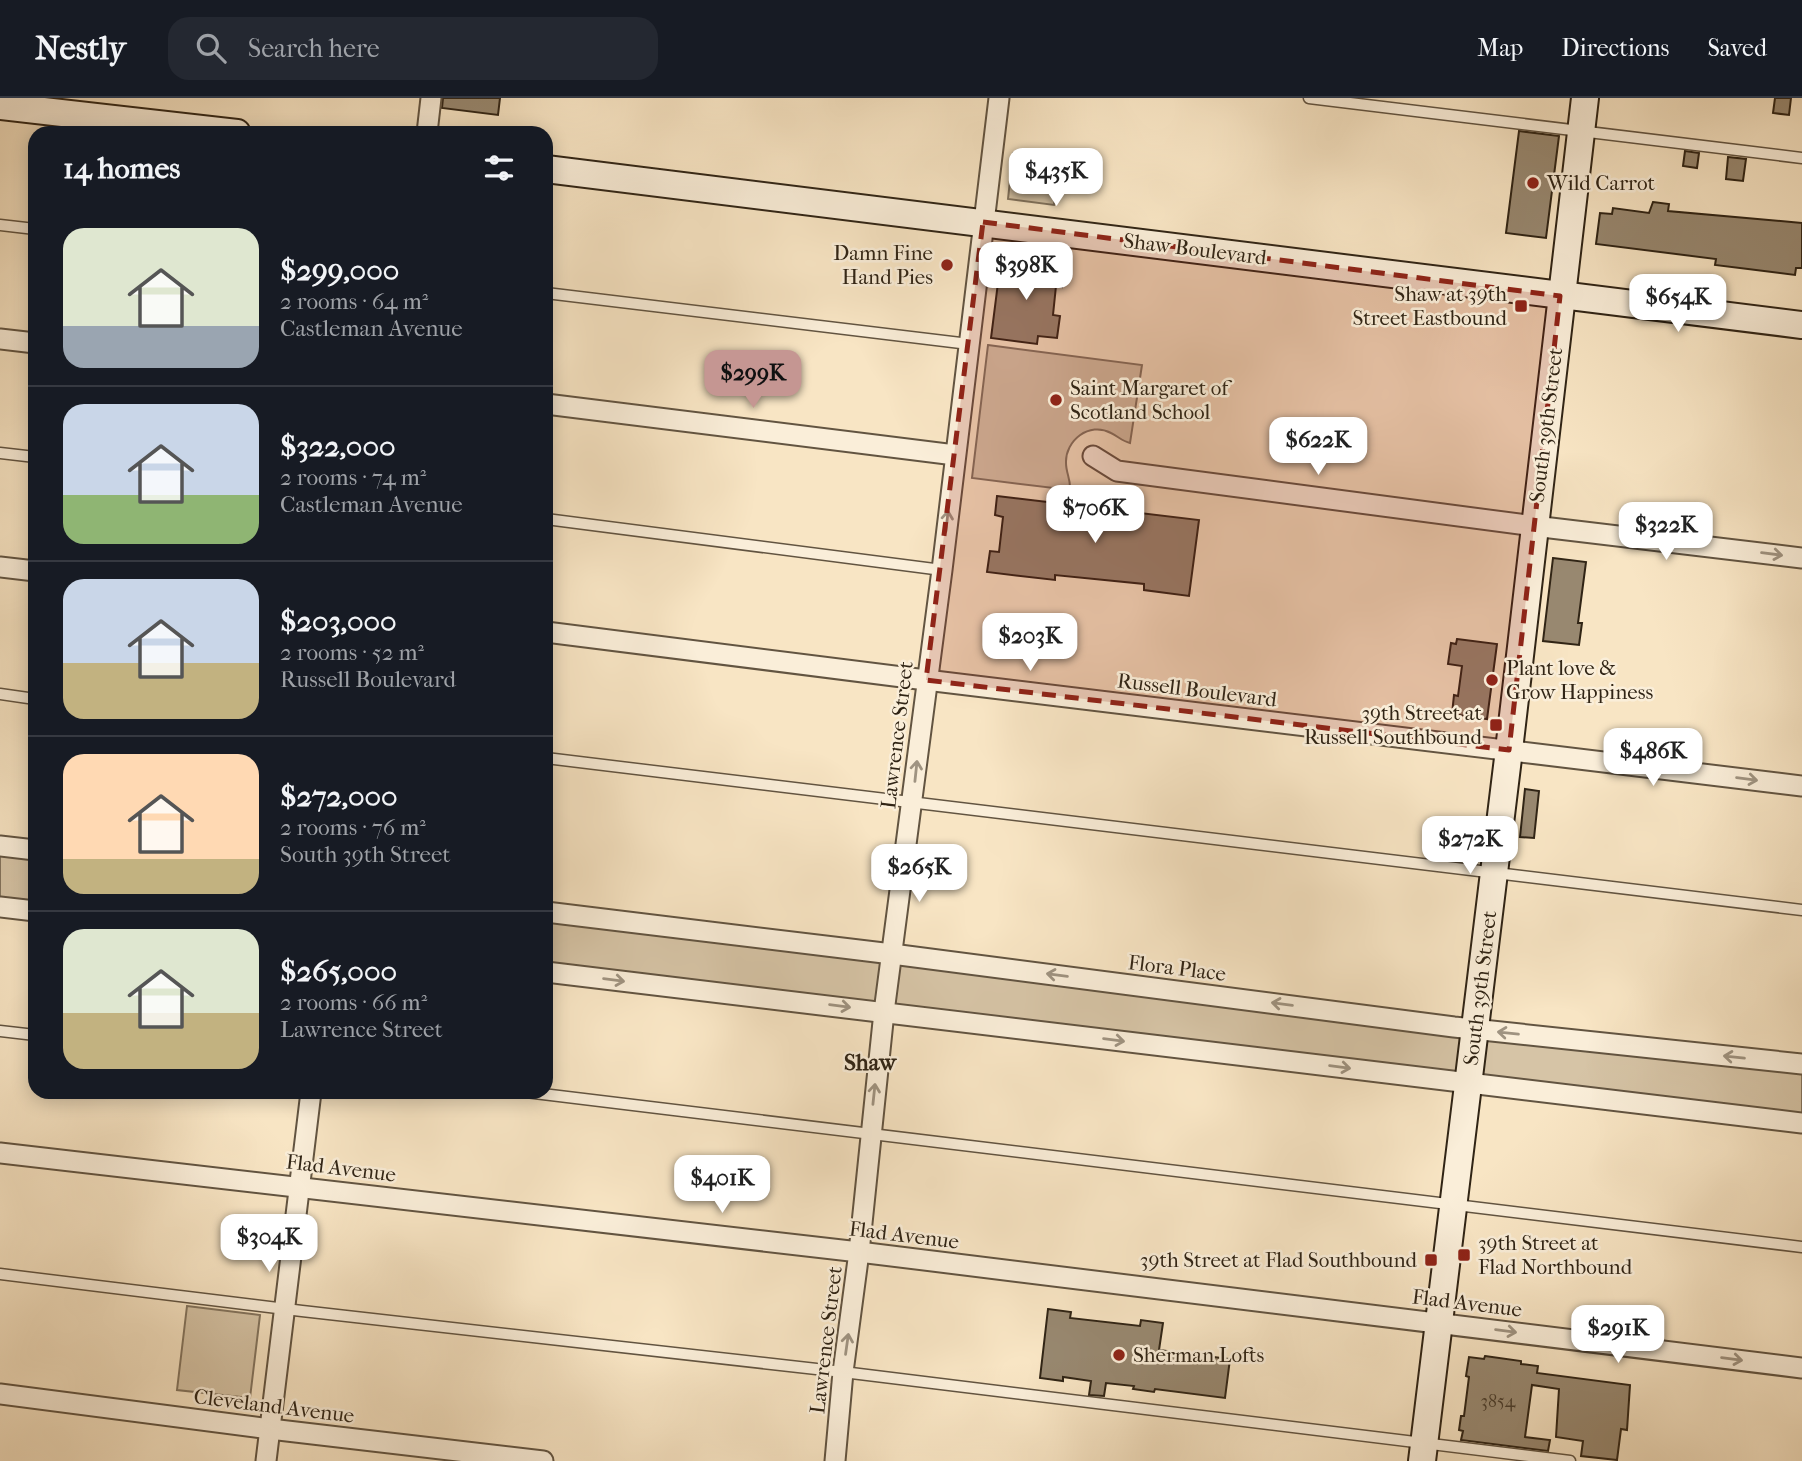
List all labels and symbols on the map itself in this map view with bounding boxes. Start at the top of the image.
pin: $435K [1007,148,1105,208]
place label: Wild Carrot [1546,171,1655,195]
marker: Wild Carrot [1525,175,1541,191]
street label: Shaw Boulevard [1122,228,1269,270]
place label: Damn Fine Hand Pies [833,241,933,289]
pin: $398K [977,242,1075,302]
marker: Damn Fine Hand Pies [939,257,955,273]
pin: $654K [1629,274,1727,334]
place label: Shaw at 39th Street Eastbound [1352,282,1508,330]
marker: Shaw at 39th Street Eastbound [1513,298,1529,314]
street label: South 39th Street [1525,346,1567,504]
pin: $299K [704,350,802,410]
place label: Saint Margaret of Scotland School [1070,376,1232,424]
marker: Saint Margaret of Scotland School [1048,392,1064,408]
pin: $622K [1269,418,1367,477]
pin: $706K [1046,486,1144,545]
pin: $322K [1617,503,1715,562]
one-way arrow [941,510,954,533]
one-way arrow [1760,548,1783,561]
pin: $203K [981,614,1079,673]
place label: Plant love & Grow Happiness [1506,656,1653,704]
street label: Lawrence Street [876,659,918,810]
street label: Russell Boulevard [1116,668,1279,712]
marker: Plant love & Grow Happiness [1484,672,1500,688]
place label: 39th Street at Russell Southbound [1304,701,1483,749]
marker: 39th Street at Russell Southbound [1488,717,1504,733]
pin: $486K [1604,728,1702,788]
one-way arrow [909,760,922,783]
one-way arrow [1735,773,1758,786]
pin: $272K [1421,816,1519,876]
pin: $265K [870,844,968,904]
street label: South 39th Street [1459,909,1501,1067]
street label: Flora Place [1127,950,1227,986]
one-way arrow [1046,969,1068,982]
one-way arrow [602,973,625,986]
one-way arrow [1271,998,1294,1011]
one-way arrow [828,1000,851,1013]
one-way arrow [1497,1026,1520,1039]
one-way arrow [1102,1033,1125,1046]
district label: Shaw [844,1049,898,1076]
one-way arrow [1723,1050,1746,1063]
one-way arrow [1328,1060,1351,1073]
one-way arrow [868,1083,881,1106]
street label: Flad Avenue [285,1149,397,1187]
pin: $401K [673,1156,771,1215]
pin: $304K [220,1214,318,1274]
street label: Flad Avenue [848,1216,960,1254]
place label: 39th Street at Flad Northbound [1478,1231,1633,1279]
marker: 39th Street at Flad Northbound [1456,1247,1472,1263]
place label: 39th Street at Flad Southbound [1140,1248,1418,1272]
marker: 39th Street at Flad Southbound [1423,1252,1439,1268]
street label: Lawrence Street [805,1264,847,1415]
street label: Flad Avenue [1411,1284,1523,1322]
pin: $291K [1569,1306,1667,1365]
one-way arrow [1494,1324,1517,1337]
one-way arrow [840,1333,853,1356]
place label: Sherman Lofts [1133,1343,1264,1367]
marker: Sherman Lofts [1111,1347,1127,1363]
one-way arrow [1720,1353,1743,1366]
street label: Cleveland Avenue [192,1384,356,1428]
house number: 3854 [1481,1391,1516,1412]

